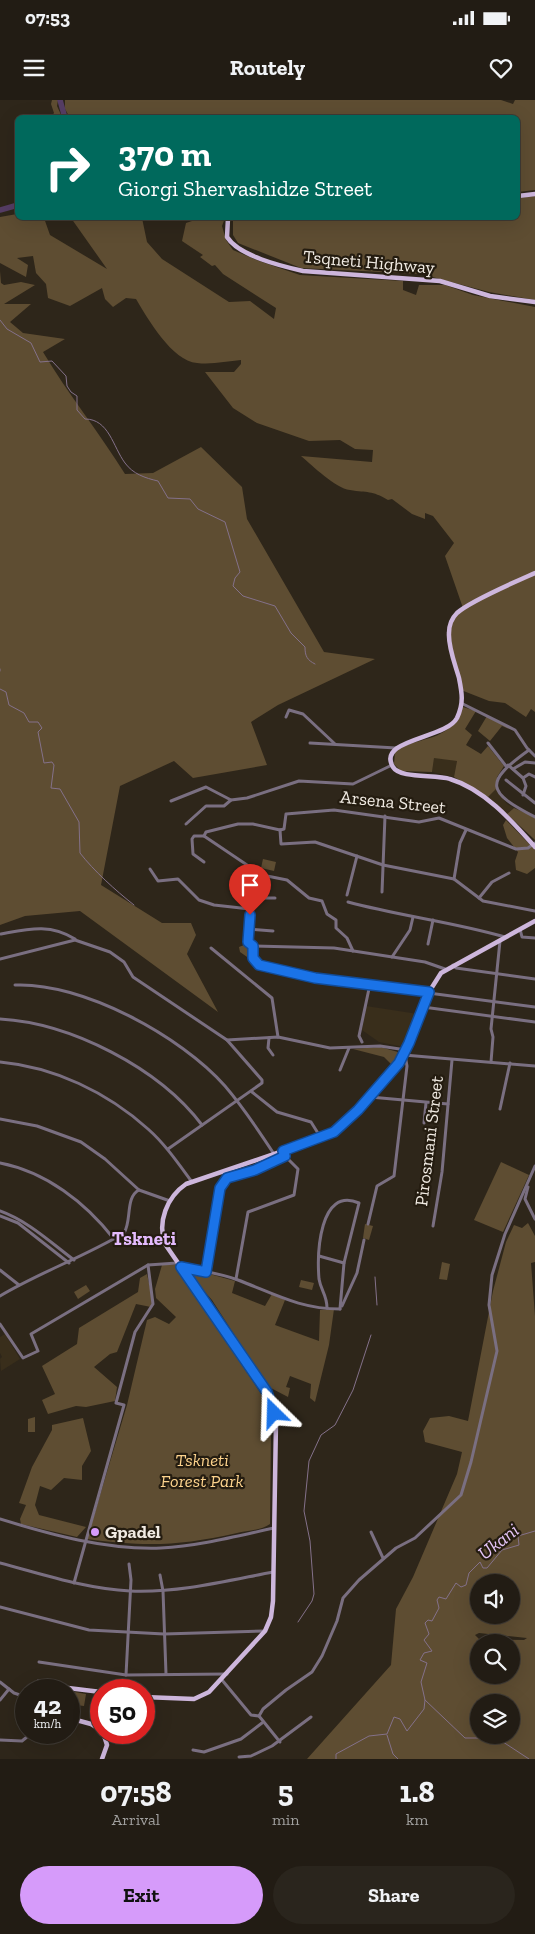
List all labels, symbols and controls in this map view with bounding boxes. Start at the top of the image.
text: 07:53 [25,6,70,29]
icon: menu [20,54,48,82]
text: Routely [230,54,305,81]
icon: heart [487,54,515,82]
text: 370 m [118,133,211,175]
icon: right [35,135,100,200]
text: Giorgi Shervashidze Street [118,175,372,202]
street label: Tsqneti Highway [302,245,437,279]
street label: Arsena Street [339,786,447,819]
pin [229,864,271,915]
icon: arrive [236,871,264,899]
street label: Pirosmani Street [410,1074,448,1207]
district label: Tskneti [112,1227,177,1250]
position arrow [247,1386,299,1438]
park label: Tskneti Forest Park [161,1449,243,1492]
water label: Ukani [473,1518,524,1565]
place label: Gpadel [105,1521,161,1543]
marker: Gpadel [89,1526,101,1538]
map controls [470,1574,520,1744]
button: sound [470,1574,520,1624]
button: search [470,1634,520,1684]
speed limit sign: 50 [90,1679,155,1744]
text: 42 [34,1690,61,1720]
button: layers [470,1694,520,1744]
text: km/h [34,1717,61,1731]
text: 07:58 [100,1774,172,1810]
text: 5 [278,1774,293,1810]
text: 1.8 [400,1774,435,1810]
text: Arrival [112,1810,160,1829]
text: min [272,1810,299,1829]
text: km [406,1810,428,1829]
button: Exit [20,1866,263,1924]
button: Share [273,1866,515,1924]

